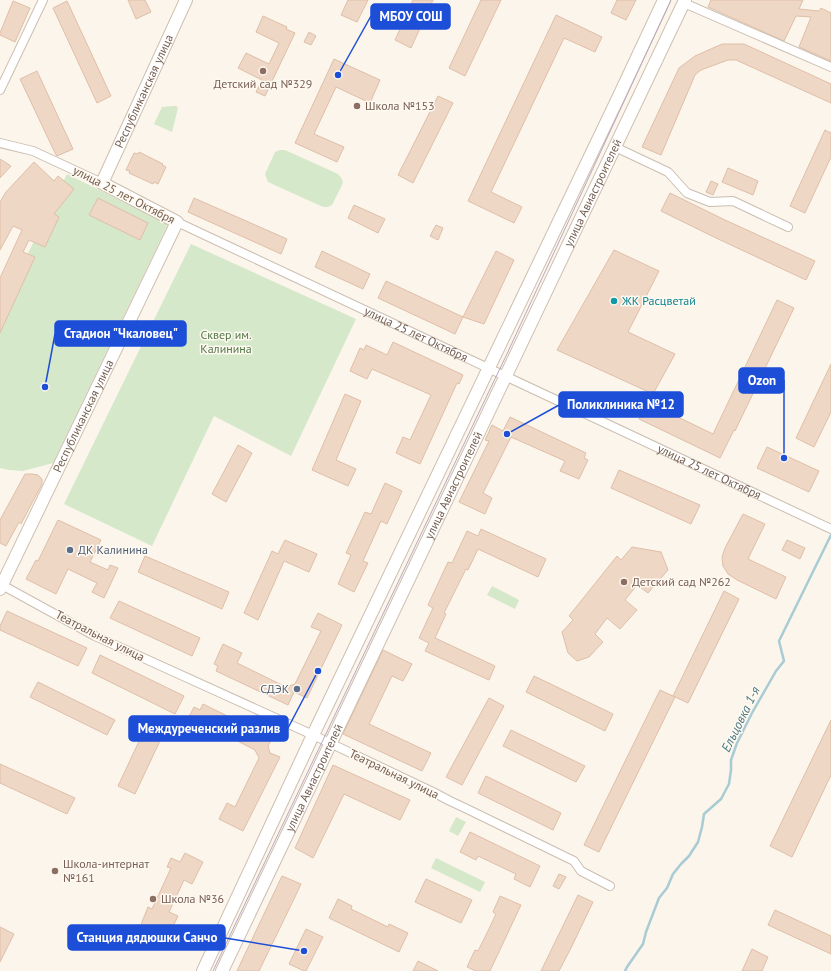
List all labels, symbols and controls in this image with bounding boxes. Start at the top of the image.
callout: МБОУ СОШ [371,4,450,29]
text: МБОУ СОШ [380,8,442,25]
street label: Республиканская улица [111,32,176,150]
marker: Детский сад №329 [258,66,268,76]
place label: Детский сад №329 [214,76,312,91]
place label: Школа №153 [365,98,435,113]
marker: Школа №153 [352,101,362,111]
street label: улица Авиастроителей [560,136,625,249]
street label: улица 25 лет Октября [71,162,178,227]
place label: ЖК Расцветай [621,293,696,308]
marker: ЖК Расцветай [609,296,619,306]
street label: улица 25 лет Октября [362,303,471,365]
callout: Стадион "Чкаловец" [55,321,186,346]
text: Стадион "Чкаловец" [64,325,178,342]
park label: Сквер им. Калинина [200,327,252,356]
street label: Республиканская улица [49,357,117,475]
callout: Ozon [739,368,784,393]
text: Ozon [748,372,776,389]
callout: Поликлиника №12 [559,392,683,417]
text: Поликлиника №12 [567,396,675,413]
street label: улица Авиастроителей [421,429,485,541]
street label: улица 25 лет Октября [655,441,764,502]
place label: ДК Калинина [78,542,148,557]
marker: ДК Калинина [65,545,75,555]
place label: Детский сад №262 [632,574,731,589]
marker: Детский сад №262 [619,577,629,587]
street label: Театральная улица [53,607,147,664]
place label: СДЭК [260,681,289,696]
marker: СДЭК [292,684,302,694]
water label: Ельцовка 1-я [717,684,764,755]
callout: Междуреченский разлив [129,716,288,741]
text: Междуреченский разлив [138,720,281,737]
street label: улица Авиастроителей [282,721,346,834]
street label: Театральная улица [347,745,442,802]
place label: Школа-интернат №161 [63,856,149,885]
marker: Школа-интернат №161 [50,866,60,876]
place label: Школа №36 [161,891,224,906]
marker: Школа №36 [148,894,158,904]
callout: Станция дядюшки Санчо [68,925,225,950]
text: Станция дядюшки Санчо [77,929,217,946]

